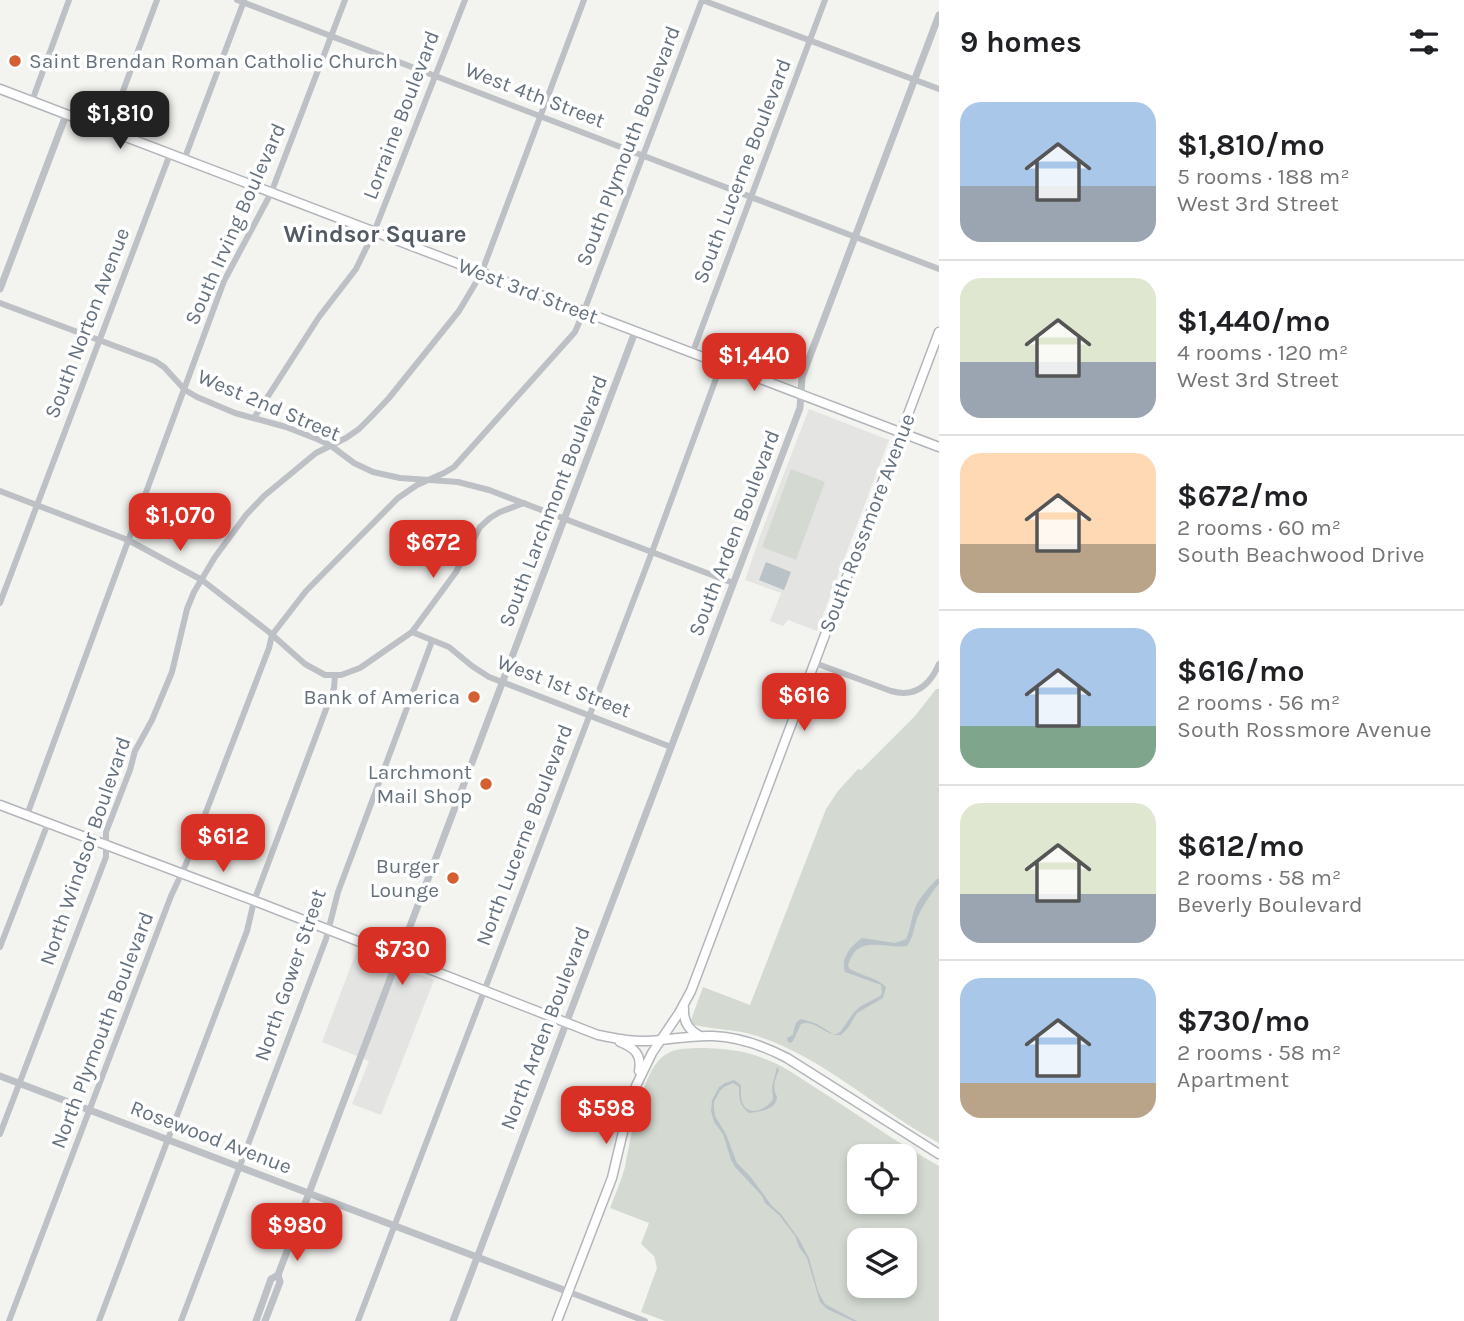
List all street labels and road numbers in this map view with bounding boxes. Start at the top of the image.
street label: South Plymouth Boulevard [571,23,685,269]
street label: Lorraine Boulevard [358,27,444,203]
street label: South Lucerne Boulevard [688,55,796,287]
street label: West 4th Street [462,57,608,133]
street label: South Irving Boulevard [180,119,290,329]
street label: South Norton Avenue [40,224,134,422]
street label: West 3rd Street [455,253,601,329]
street label: West 2nd Street [194,364,344,446]
street label: South Larchmont Boulevard [494,372,612,630]
street label: South Rossmore Avenue [814,410,920,636]
street label: South Arden Boulevard [684,426,784,640]
street label: West 1st Street [494,649,634,723]
street label: North Lucerne Boulevard [471,721,577,949]
street label: North Windsor Boulevard [35,733,135,969]
street label: North Gower Street [249,886,331,1064]
street label: North Plymouth Boulevard [46,908,158,1152]
street label: North Arden Boulevard [495,923,595,1133]
street label: Rosewood Avenue [127,1095,295,1179]

